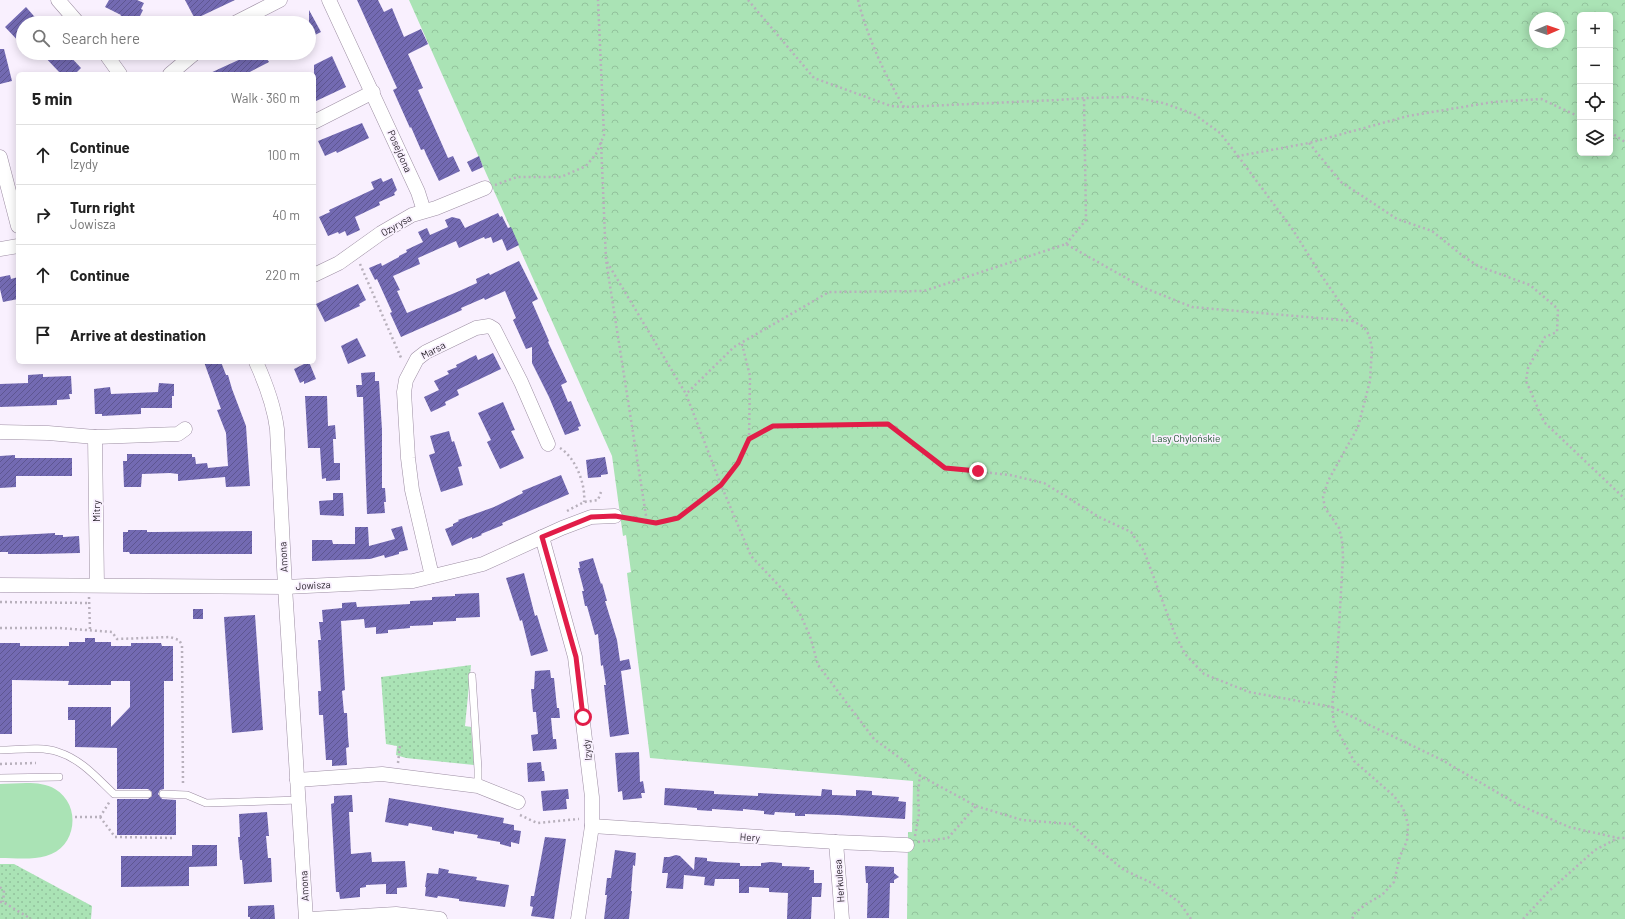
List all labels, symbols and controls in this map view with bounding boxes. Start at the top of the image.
north arrow [1529,12,1565,48]
map controls [1577,12,1613,156]
button: + [1577,12,1613,48]
search box [16,16,316,60]
icon: search [30,27,52,49]
text: Search here [62,29,140,47]
button: − [1577,48,1613,84]
button: locate [1577,84,1613,120]
text: 5 min [32,88,72,108]
text: Walk · 360 m [231,90,300,106]
button: layers [1577,120,1613,156]
street label: Posejdona [385,128,415,174]
text: Continue [70,138,130,156]
icon: ahead [32,144,54,166]
text: 100 m [267,147,300,163]
text: Izydy [70,156,98,172]
text: Turn right [70,198,135,216]
icon: right [32,204,54,226]
text: 40 m [272,207,300,223]
street label: Ozyrysa [379,211,413,239]
text: Jowisza [70,216,116,232]
icon: ahead [32,264,54,286]
text: Continue [70,266,130,284]
text: 220 m [265,267,300,283]
icon: arrive [32,324,54,346]
text: Arrive at destination [70,326,206,344]
street label: Marsa [419,339,447,361]
park label: Lasy Chylońskie [1152,432,1220,444]
route end [969,462,987,480]
street label: Mitry [90,500,102,522]
street label: Amona [276,542,290,572]
street label: Jowisza [295,578,331,592]
route start [574,708,592,726]
street label: Izydy [580,738,594,761]
street label: Hery [739,830,761,844]
street label: Herkulesa [832,859,846,903]
street label: Amona [297,871,311,901]

